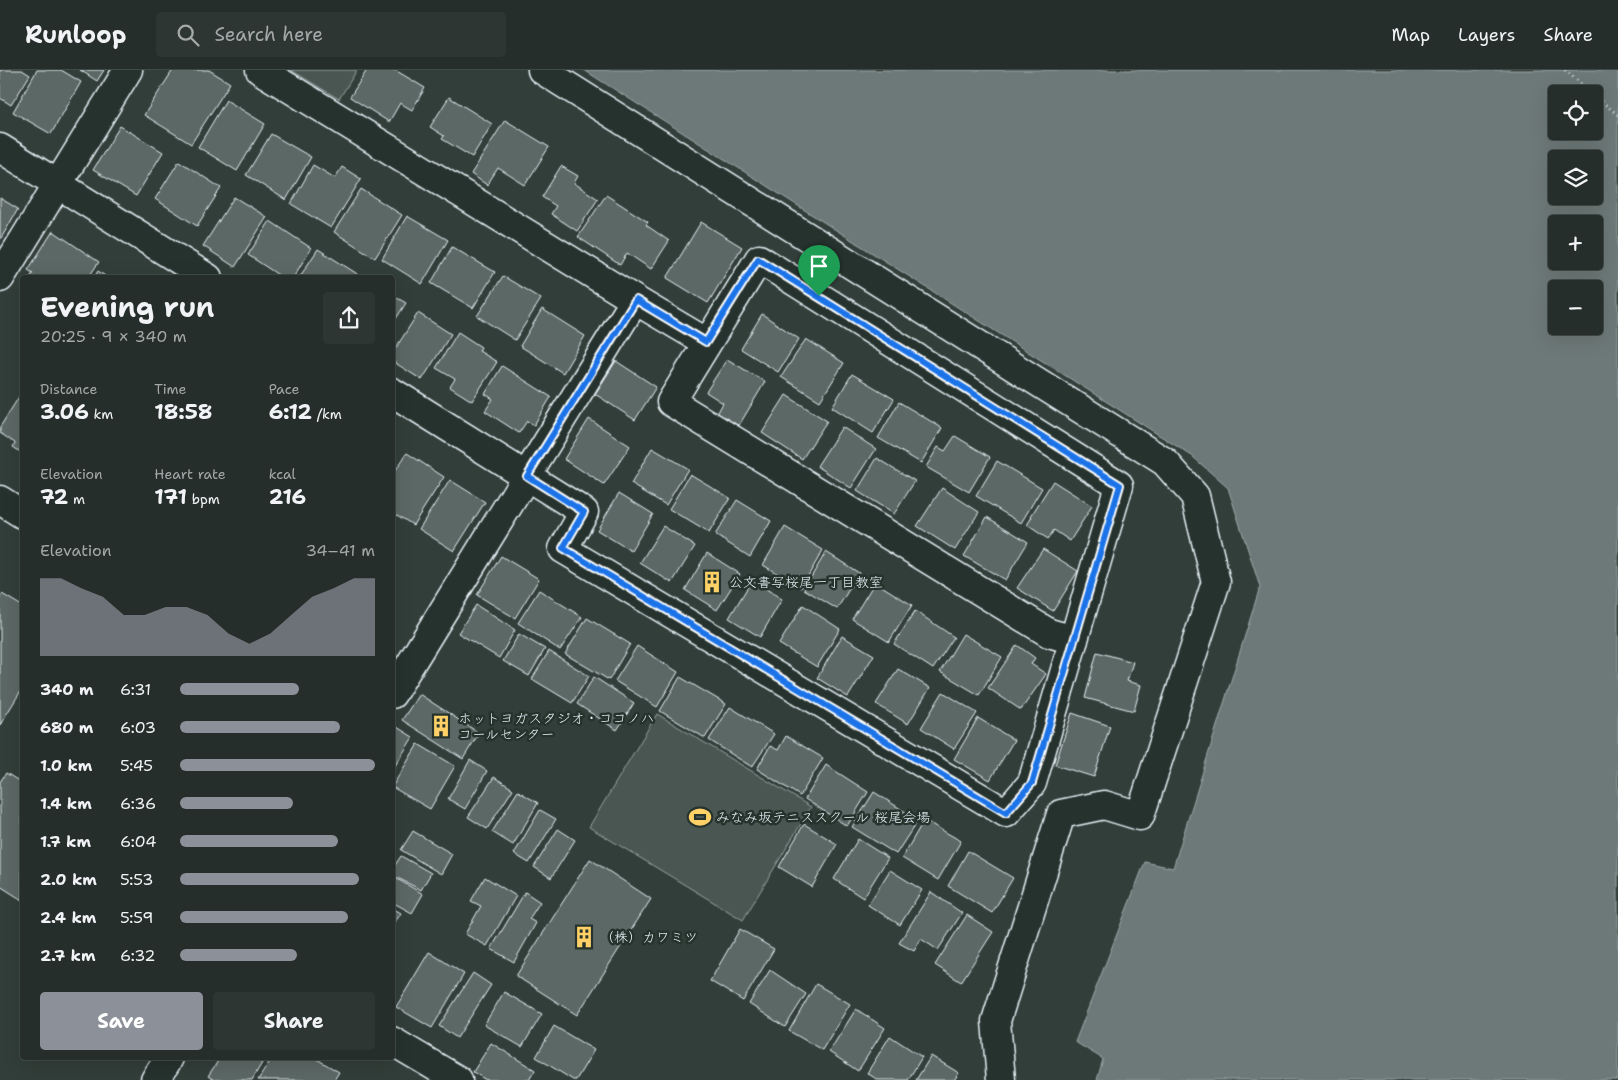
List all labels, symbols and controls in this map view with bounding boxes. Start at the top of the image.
search box [156,12,506,57]
text: Runloop [25,19,126,51]
icon: search [174,21,202,49]
text: Search here [214,22,323,47]
text: Map [1392,23,1430,47]
text: Layers [1458,23,1515,47]
text: Share [1543,23,1593,47]
map controls [1548,85,1603,335]
button: locate [1548,85,1603,140]
button: layers [1548,150,1603,205]
button: + [1548,215,1603,270]
pin [798,245,840,296]
icon: arrive [805,252,833,280]
button: − [1548,280,1603,335]
text: Evening run [40,288,215,326]
button: share [323,292,375,344]
text: 20:25 · 9 × 340 m [40,326,187,347]
text: Distance [40,380,97,398]
text: Time [154,380,186,398]
text: Pace [269,380,299,398]
text: 3.06 [40,398,89,426]
text: 18:58 [154,398,213,426]
text: 6:12 [269,398,312,426]
text: km [89,405,113,423]
text: /km [312,405,342,423]
text: Elevation [40,465,103,483]
text: Heart rate [154,465,226,483]
text: kcal [269,465,296,483]
text: 72 [40,483,68,511]
text: 171 [154,483,187,511]
text: 216 [269,483,306,511]
text: m [68,490,85,508]
text: bpm [187,490,220,508]
text: Elevation [40,540,112,561]
text: 34–41 m [306,540,375,561]
building icon: 公文書写桜尾一丁目教室 [699,569,725,595]
place label: 公文書写桜尾一丁目教室 [729,573,883,591]
text: 340 m [40,679,94,700]
text: 6:31 [120,679,151,700]
place label: ホットヨガスタジオ・ココノハ コールセンター [458,709,655,743]
building icon: ホットヨガスタジオ・ココノハ コールセンター [428,713,454,739]
text: 680 m [40,717,93,738]
text: 6:03 [120,717,156,738]
text: 1.0 km [40,755,92,776]
text: 5:45 [120,755,153,776]
text: 1.4 km [40,793,92,814]
text: 6:36 [120,793,156,814]
sports icon: みなみ坂テニススクール 桜尾会場 [687,804,713,830]
place label: みなみ坂テニススクール 桜尾会場 [716,808,930,826]
text: 1.7 km [40,831,91,852]
text: 6:04 [120,831,156,852]
text: 2.0 km [40,869,97,890]
text: 5:53 [120,869,154,890]
text: 2.4 km [40,907,96,928]
text: 5:59 [120,907,154,928]
building icon: （株）カワミツ [571,924,597,950]
place label: （株）カワミツ [600,928,698,946]
text: 2.7 km [40,945,95,966]
text: 6:32 [120,945,156,966]
button: Save [40,992,203,1050]
button: Share [213,992,375,1050]

